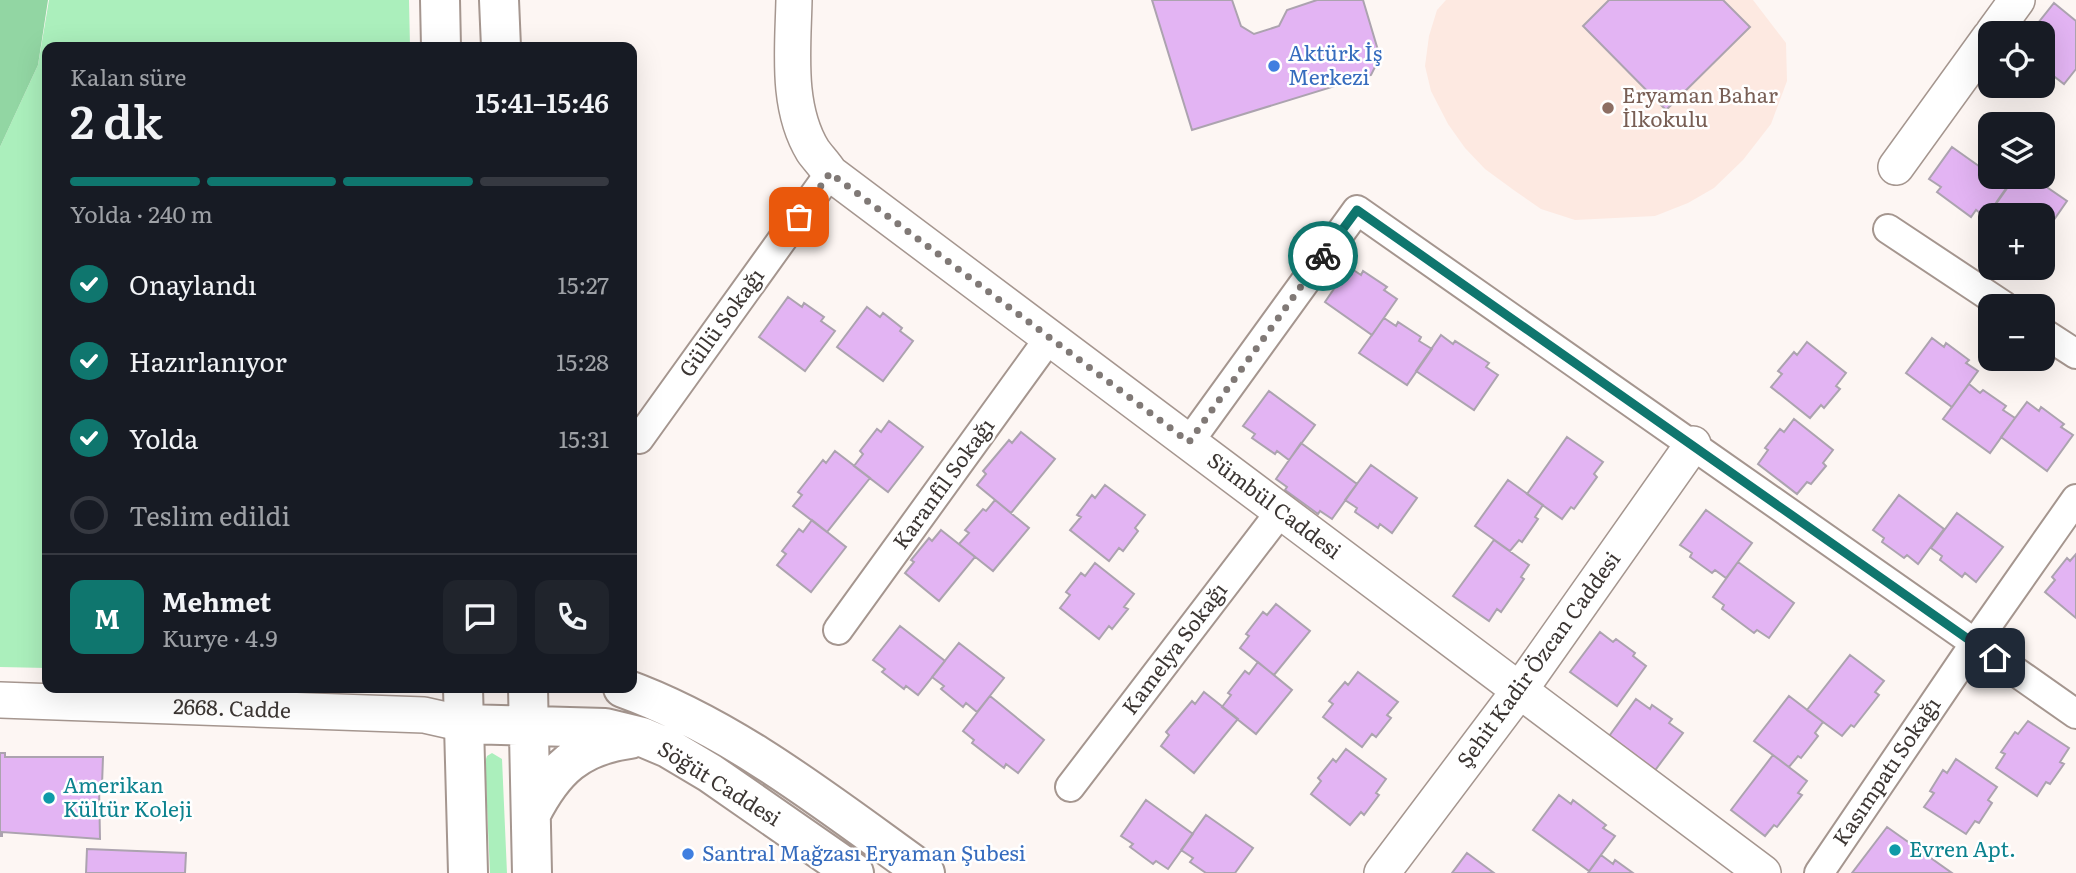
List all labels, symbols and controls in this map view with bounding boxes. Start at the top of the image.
map controls [1978,21,2055,371]
button: locate [1978,21,2055,98]
place label: Aktürk İş Merkezi [1288,36,1382,91]
marker: Aktürk İş Merkezi [1266,58,1282,74]
text: Kalan süre [70,59,187,93]
place label: Eryaman Bahar İlkokulu [1622,78,1778,133]
text: 15:41–15:46 [475,82,609,121]
text: 2 dk [70,85,162,153]
marker: Eryaman Bahar İlkokulu [1600,100,1616,116]
button: layers [1978,112,2055,189]
pin [769,187,829,247]
text: Yolda · 240 m [70,196,213,230]
icon: bag [780,198,818,236]
button: + [1978,203,2055,280]
courier [1288,221,1358,291]
icon: bike [1304,237,1342,275]
street label: Güllü Sokağı [670,261,770,382]
text: Onaylandı [129,264,257,303]
icon: check [70,265,108,303]
text: 15:27 [557,267,609,301]
button: − [1978,294,2055,371]
text: Hazırlanıyor [129,341,287,380]
icon: check [70,342,108,380]
text: 15:28 [556,344,609,378]
street label: Karanfil Sokağı [884,411,1000,554]
text: Yolda [129,418,198,457]
icon: check [70,419,108,457]
text: 15:31 [559,421,609,455]
street label: Sümbül Caddesi [1202,443,1349,565]
text: Teslim edildi [129,495,290,534]
street label: Şehit Kadir Özcan Caddesi [1448,544,1626,773]
street label: Kamelya Sokağı [1113,575,1233,720]
button: chat [443,580,517,654]
button: phone [535,580,609,654]
text: Mehmet [162,581,271,620]
text: M [94,598,120,637]
text: Kurye · 4.9 [162,620,278,654]
pin [1965,628,2025,688]
icon: home [1976,639,2014,677]
street label: 2668. Cadde [173,689,292,724]
street label: Kasımpatı Sokağı [1824,690,1946,851]
street label: Söğüt Caddesi [653,732,788,832]
place label: Amerikan Kültür Koleji [63,768,192,823]
marker: Amerikan Kültür Koleji [41,790,57,806]
place label: Evren Apt. [1909,832,2016,863]
place label: Santral Mağzası Eryaman Şubesi [702,836,1026,867]
marker: Evren Apt. [1887,842,1903,858]
marker: Santral Mağzası Eryaman Şubesi [680,846,696,862]

